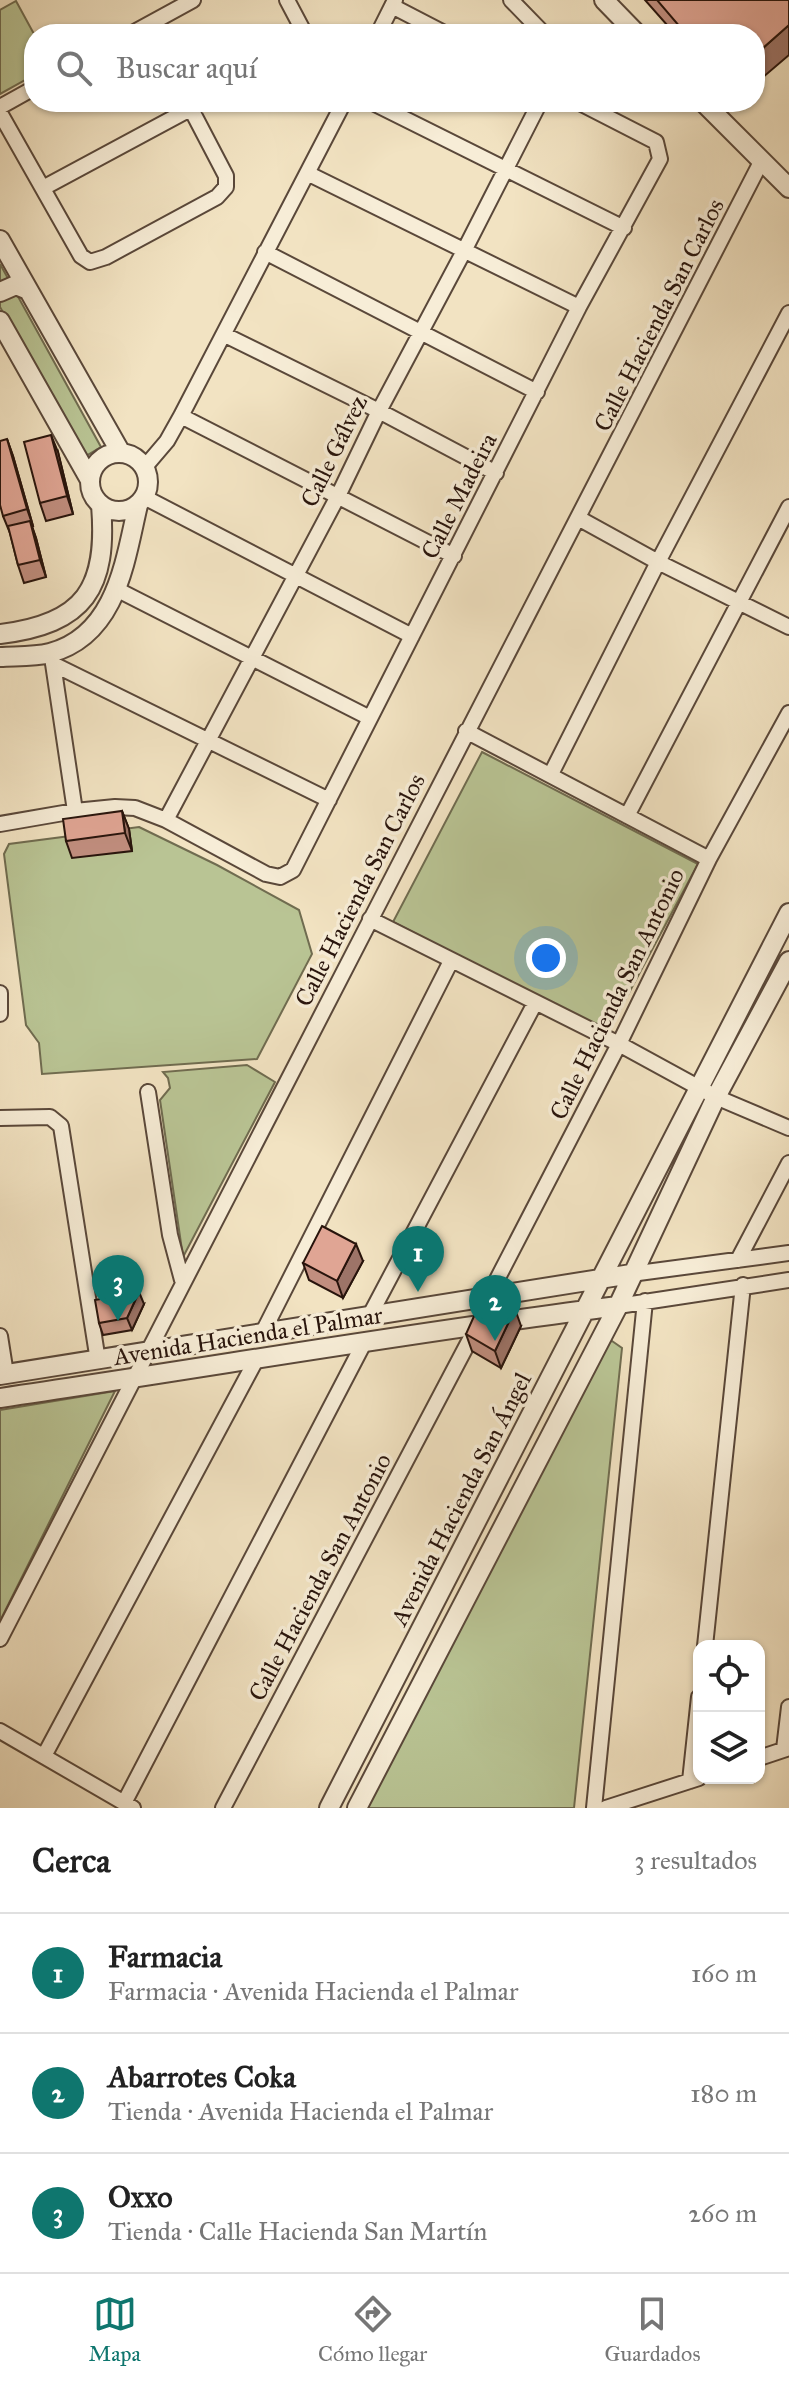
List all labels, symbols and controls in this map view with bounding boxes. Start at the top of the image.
search box [24,24,765,112]
icon: search [52,46,96,90]
text: Buscar aquí [116,50,257,86]
street label: Calle Hacienda San Carlos [587,194,731,436]
street label: Calle Gálvez [294,390,374,512]
street label: Calle Madeira [414,427,504,564]
street label: Calle Hacienda San Carlos [288,769,432,1011]
street label: Calle Hacienda San Antonio [543,863,691,1125]
your location [526,938,566,978]
pin: 1 [392,1226,444,1292]
pin: 3 [92,1255,144,1321]
pin: 2 [469,1275,521,1341]
street label: Avenida Hacienda el Palmar [110,1300,385,1372]
street label: Avenida Hacienda San Ángel [384,1367,538,1631]
street label: Calle Hacienda San Antonio [242,1448,398,1706]
map controls [693,1640,765,1784]
button: locate [693,1640,765,1712]
button: layers [693,1712,765,1784]
text: Cerca [32,1840,111,1881]
text: 3 resultados [634,1844,757,1876]
text: Farmacia [108,1939,222,1975]
text: 1 [53,1957,63,1989]
text: 160 m [691,1957,757,1989]
text: Farmacia · Avenida Hacienda el Palmar [108,1975,519,2007]
text: Abarrotes Coka [108,2059,296,2095]
text: 2 [52,2077,64,2109]
text: 180 m [690,2077,757,2109]
text: Tienda · Avenida Hacienda el Palmar [108,2095,493,2127]
text: Oxxo [108,2179,173,2215]
text: 3 [53,2197,63,2229]
text: 260 m [688,2197,757,2229]
text: Tienda · Calle Hacienda San Martín [108,2215,487,2247]
tab: Mapa [89,2292,141,2367]
tab: Cómo llegar [318,2292,427,2367]
tab: Guardados [605,2292,700,2367]

